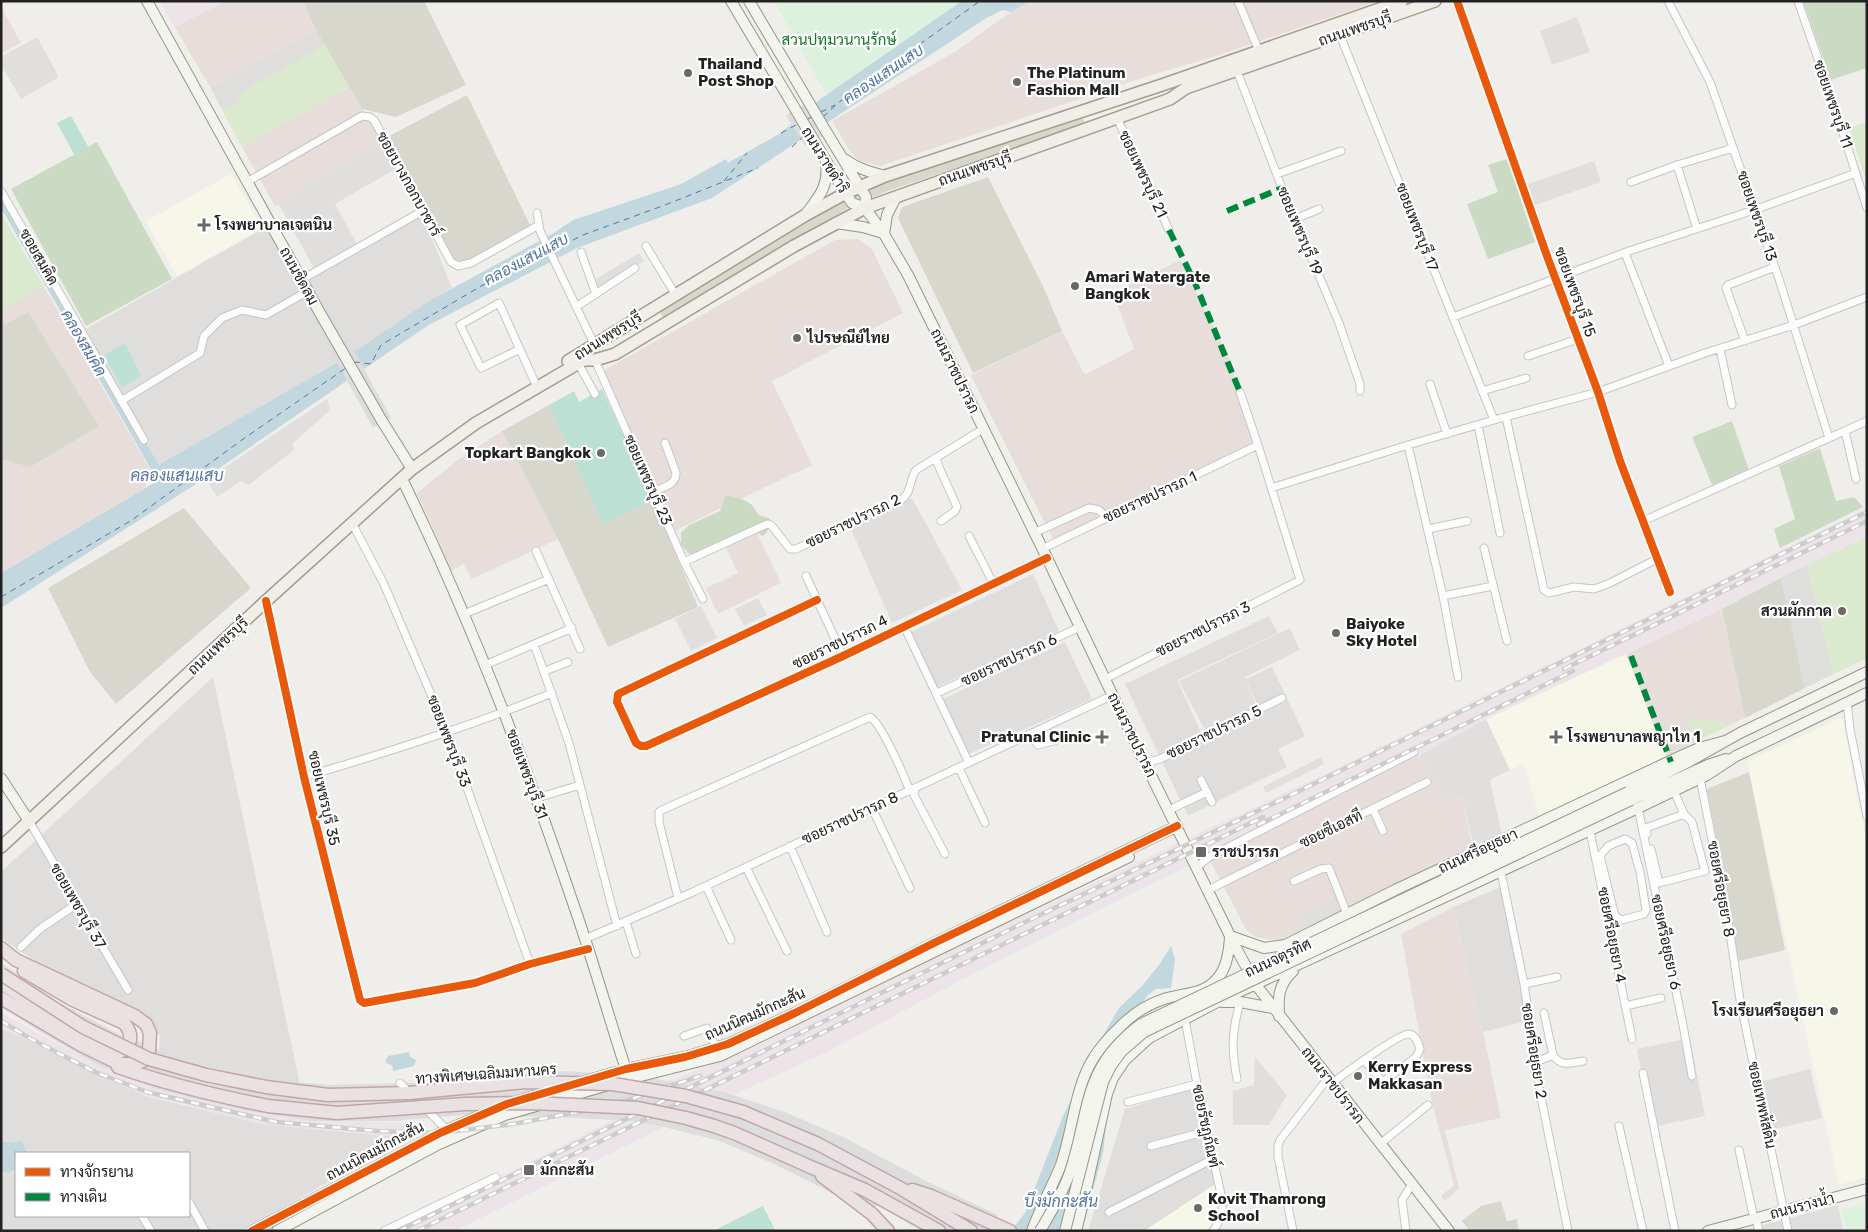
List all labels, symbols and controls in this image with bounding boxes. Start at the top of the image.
street label: ถนนเพชรบุรี [1316,7,1395,52]
park label: สวนปทุมวนานุรักษ์ [782,30,897,51]
water label: คลองแสนแสบ [839,40,928,108]
place label: Thailand Post Shop [698,55,774,90]
street label: ซอยเพชรบุรี 11 [1808,57,1857,151]
place label: The Platinum Fashion Mall [1027,64,1126,99]
marker: Thailand Post Shop [682,67,694,79]
marker: The Platinum Fashion Mall [1011,76,1023,88]
street label: ถนนราชดำริ [798,123,852,197]
street label: ซอยเพชรบุรี 21 [1113,127,1172,221]
street label: ซอยบางกอกบาซาร์ [373,128,446,240]
street label: ถนนเพชรบุรี [936,147,1015,192]
street label: ซอยเพชรบุรี 13 [1731,168,1782,264]
street label: ซอยเพชรบุรี 17 [1390,180,1443,275]
street label: ซอยเพชรบุรี 19 [1271,184,1328,279]
place label: โรงพยาบาลเจตนิน [214,214,332,234]
marker: โรงพยาบาลเจตนิน [197,218,211,232]
street label: ซอยสมคิด [16,225,62,289]
water label: คลองแสนแสบ [480,228,572,289]
street label: ถนนชิดลม [276,244,322,308]
street label: ซอยเพชรบุรี 15 [1549,244,1601,340]
place label: Amari Watergate Bangkok [1085,268,1210,303]
marker: Amari Watergate Bangkok [1069,280,1081,292]
water label: คลองสมคิด [57,306,111,380]
street label: ถนนเพชรบุรี [570,307,646,366]
street label: ถนนราชปรารภ [927,326,983,416]
place label: ไปรษณีย์ไทย [806,328,890,347]
marker: ไปรษณีย์ไทย [791,332,803,344]
street label: ซอยเพชรบุรี 23 [618,432,677,529]
place label: Topkart Bangkok [465,444,591,462]
marker: Topkart Bangkok [595,447,607,459]
water label: คลองแสนแสบ [130,466,224,485]
street label: ซอยราชปรารภ 1 [1100,467,1200,527]
street label: ซอยราชปรารภ 2 [802,490,904,552]
street label: ซอยราชปรารภ 3 [1153,597,1253,661]
place label: สวนผักกาด [1761,601,1832,620]
marker: สวนผักกาด [1836,605,1848,617]
street label: ซอยราชปรารภ 4 [789,611,891,673]
street label: ถนนเพชรบุรี [183,613,253,680]
place label: Baiyoke Sky Hotel [1346,615,1417,650]
marker: Baiyoke Sky Hotel [1330,627,1342,639]
street label: ซอยราชปรารภ 6 [958,630,1060,690]
street label: ถนนราชปรารภ [1104,690,1160,780]
street label: ซอยเพชรบุรี 33 [421,692,476,790]
street label: ซอยราชปรารภ 5 [1163,701,1265,763]
street label: ซอยเพชรบุรี 31 [501,726,553,822]
place label: โรงพยาบาลพญาไท 1 [1566,726,1701,746]
place label: Pratunal Clinic [981,728,1091,746]
marker: Pratunal Clinic [1095,730,1109,744]
marker: โรงพยาบาลพญาไท 1 [1549,730,1563,744]
street label: ซอยเพชรบุรี 35 [302,749,345,848]
street label: ซอยราชปรารภ 8 [799,788,901,848]
street label: ซอยซีเอสที [1296,805,1365,852]
street label: ถนนศรีอยุธยา [1435,824,1521,879]
street label: ซอยศรีอยุธยา 8 [1702,839,1739,939]
place label: ราชปรารภ [1212,843,1279,861]
marker: ราชปรารภ [1194,845,1208,859]
street label: ซอยเพชรบุรี 37 [45,860,111,953]
street label: ซอยศรีอยุธยา 4 [1592,885,1631,985]
street label: ซอยศรีอยุธยา 6 [1645,892,1686,992]
street label: ถนนจตุรทิศ [1242,935,1315,983]
street label: ถนนนิคมมักกะสัน [702,984,808,1044]
place label: โรงเรียนศรีอยุธยา [1711,1000,1824,1022]
street label: ซอยศรีอยุธยา 2 [1516,1002,1551,1101]
marker: โรงเรียนศรีอยุธยา [1828,1005,1840,1017]
street label: ถนนราชปรารภ [1297,1043,1369,1127]
place label: Kerry Express Makkasan [1368,1058,1472,1093]
street label: ทางพิเศษเฉลิมมหานคร [415,1060,557,1088]
street label: ซอยเทพหัสดิน [1744,1060,1780,1150]
marker: Kerry Express Makkasan [1352,1070,1364,1082]
street label: ซอยรัชฎภัณฑ์ [1187,1083,1225,1169]
street label: ถนนนิคมมักกะสัน [323,1118,427,1184]
legend [15,1152,190,1217]
place label: มักกะสัน [540,1160,595,1179]
text: ทางจักรยาน [60,1163,134,1181]
marker: มักกะสัน [522,1163,536,1177]
street label: ถนนรางน้ำ [1767,1185,1836,1223]
text: ทางเดิน [60,1188,107,1206]
place label: Kovit Thamrong School [1208,1190,1326,1225]
water label: บึงมักกะสัน [1024,1191,1098,1211]
marker: Kovit Thamrong School [1192,1202,1204,1214]

